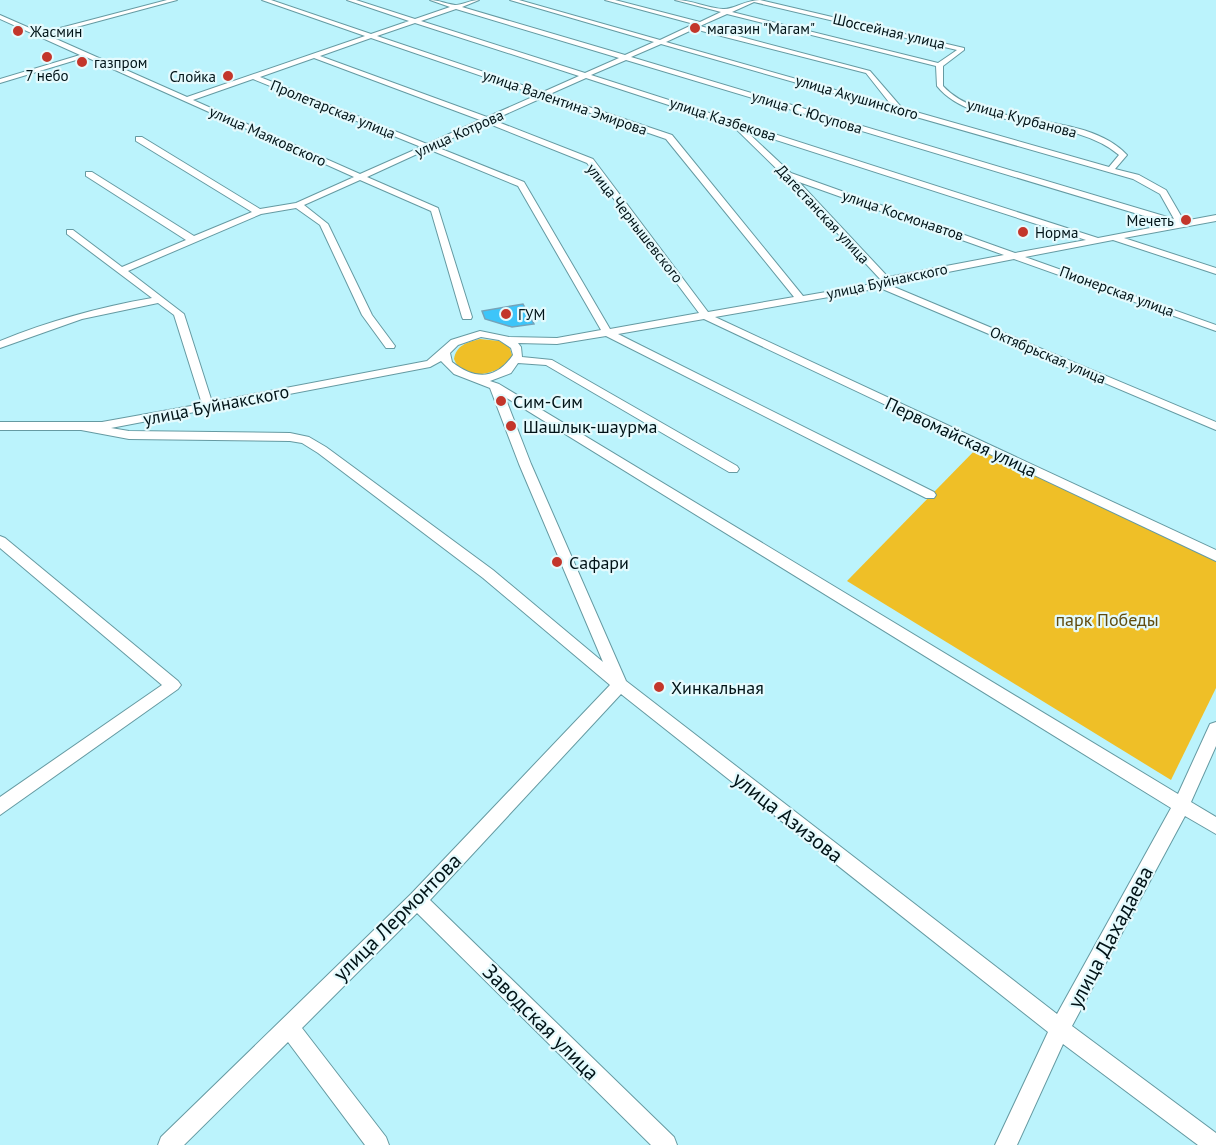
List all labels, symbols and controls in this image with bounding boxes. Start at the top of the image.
street label: Шоссейная улица [831,9,947,53]
place label: магазин "Магам" [707,19,815,38]
marker: магазин "Магам" [688,21,702,35]
place label: Жасмин [29,22,82,41]
marker: Жасмин [11,24,25,38]
marker: 7 небо [40,50,54,64]
place label: газпром [94,53,147,72]
marker: газпром [75,55,89,69]
street label: улица Валентина Эмирова [480,65,650,139]
place label: 7 небо [25,66,69,85]
place label: Слойка [169,67,216,86]
marker: Слойка [221,69,235,83]
street label: улица Акушинского [793,70,921,124]
street label: Пролетарская улица [268,75,398,143]
street label: улица С. Юсупова [749,86,865,138]
street label: улица Казбекова [667,93,779,145]
street label: улица Курбанова [965,94,1079,142]
street label: улица Маяковского [206,102,330,170]
street label: улица Котрова [412,105,506,161]
street label: улица Чернышевского [582,160,688,286]
street label: Дагестанская улица [772,160,874,268]
street label: улица Космонавтов [840,185,966,245]
place label: Мечеть [1127,211,1174,230]
marker: Мечеть [1179,213,1193,227]
place label: Норма [1035,223,1078,242]
marker: Норма [1016,225,1030,239]
street label: улица Буйнакского [825,259,949,303]
street label: Пионерская улица [1057,261,1177,321]
place label: ГУМ [518,305,545,324]
marker: ГУМ [499,307,513,321]
street label: Октябрьская улица [987,322,1109,388]
street label: улица Буйнакского [141,380,291,430]
place label: Сим-Сим [513,390,583,413]
street label: Первомайская улица [882,392,1040,482]
marker: Сим-Сим [494,394,508,408]
place label: Шашлык-шаурма [523,415,657,438]
marker: Шашлык-шаурма [504,419,518,433]
place label: Сафари [569,551,629,574]
marker: Сафари [550,555,564,569]
park label: парк Победы [1055,608,1159,631]
place label: Хинкальная [671,676,764,699]
marker: Хинкальная [652,680,666,694]
street label: улица Азизова [727,765,849,869]
street label: улица Лермонтова [327,847,467,987]
street label: улица Дахадаева [1061,861,1159,1013]
street label: Заводская улица [477,958,605,1086]

